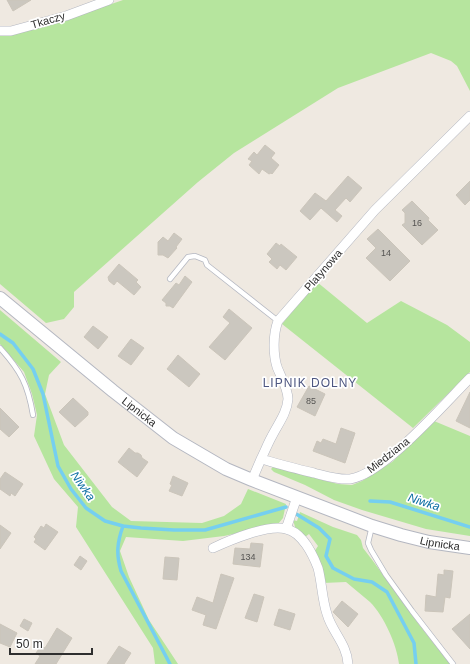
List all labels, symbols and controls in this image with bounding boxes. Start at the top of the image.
street label: Tkaczy [30,9,67,31]
house number: 16 [412,218,422,228]
street label: Platynowa [302,246,345,293]
house number: 14 [381,248,391,258]
district label: LIPNIK DOLNY [263,376,357,390]
street label: Lipnicka [120,395,160,429]
house number: 85 [306,396,316,406]
street label: Miedziana [365,434,412,475]
water label: Niwka [68,469,98,504]
water label: Niwka [406,490,442,514]
street label: Lipnicka [419,534,462,553]
house number: 134 [240,552,256,562]
scale bar [10,630,92,656]
text: 50 m [16,637,43,651]

